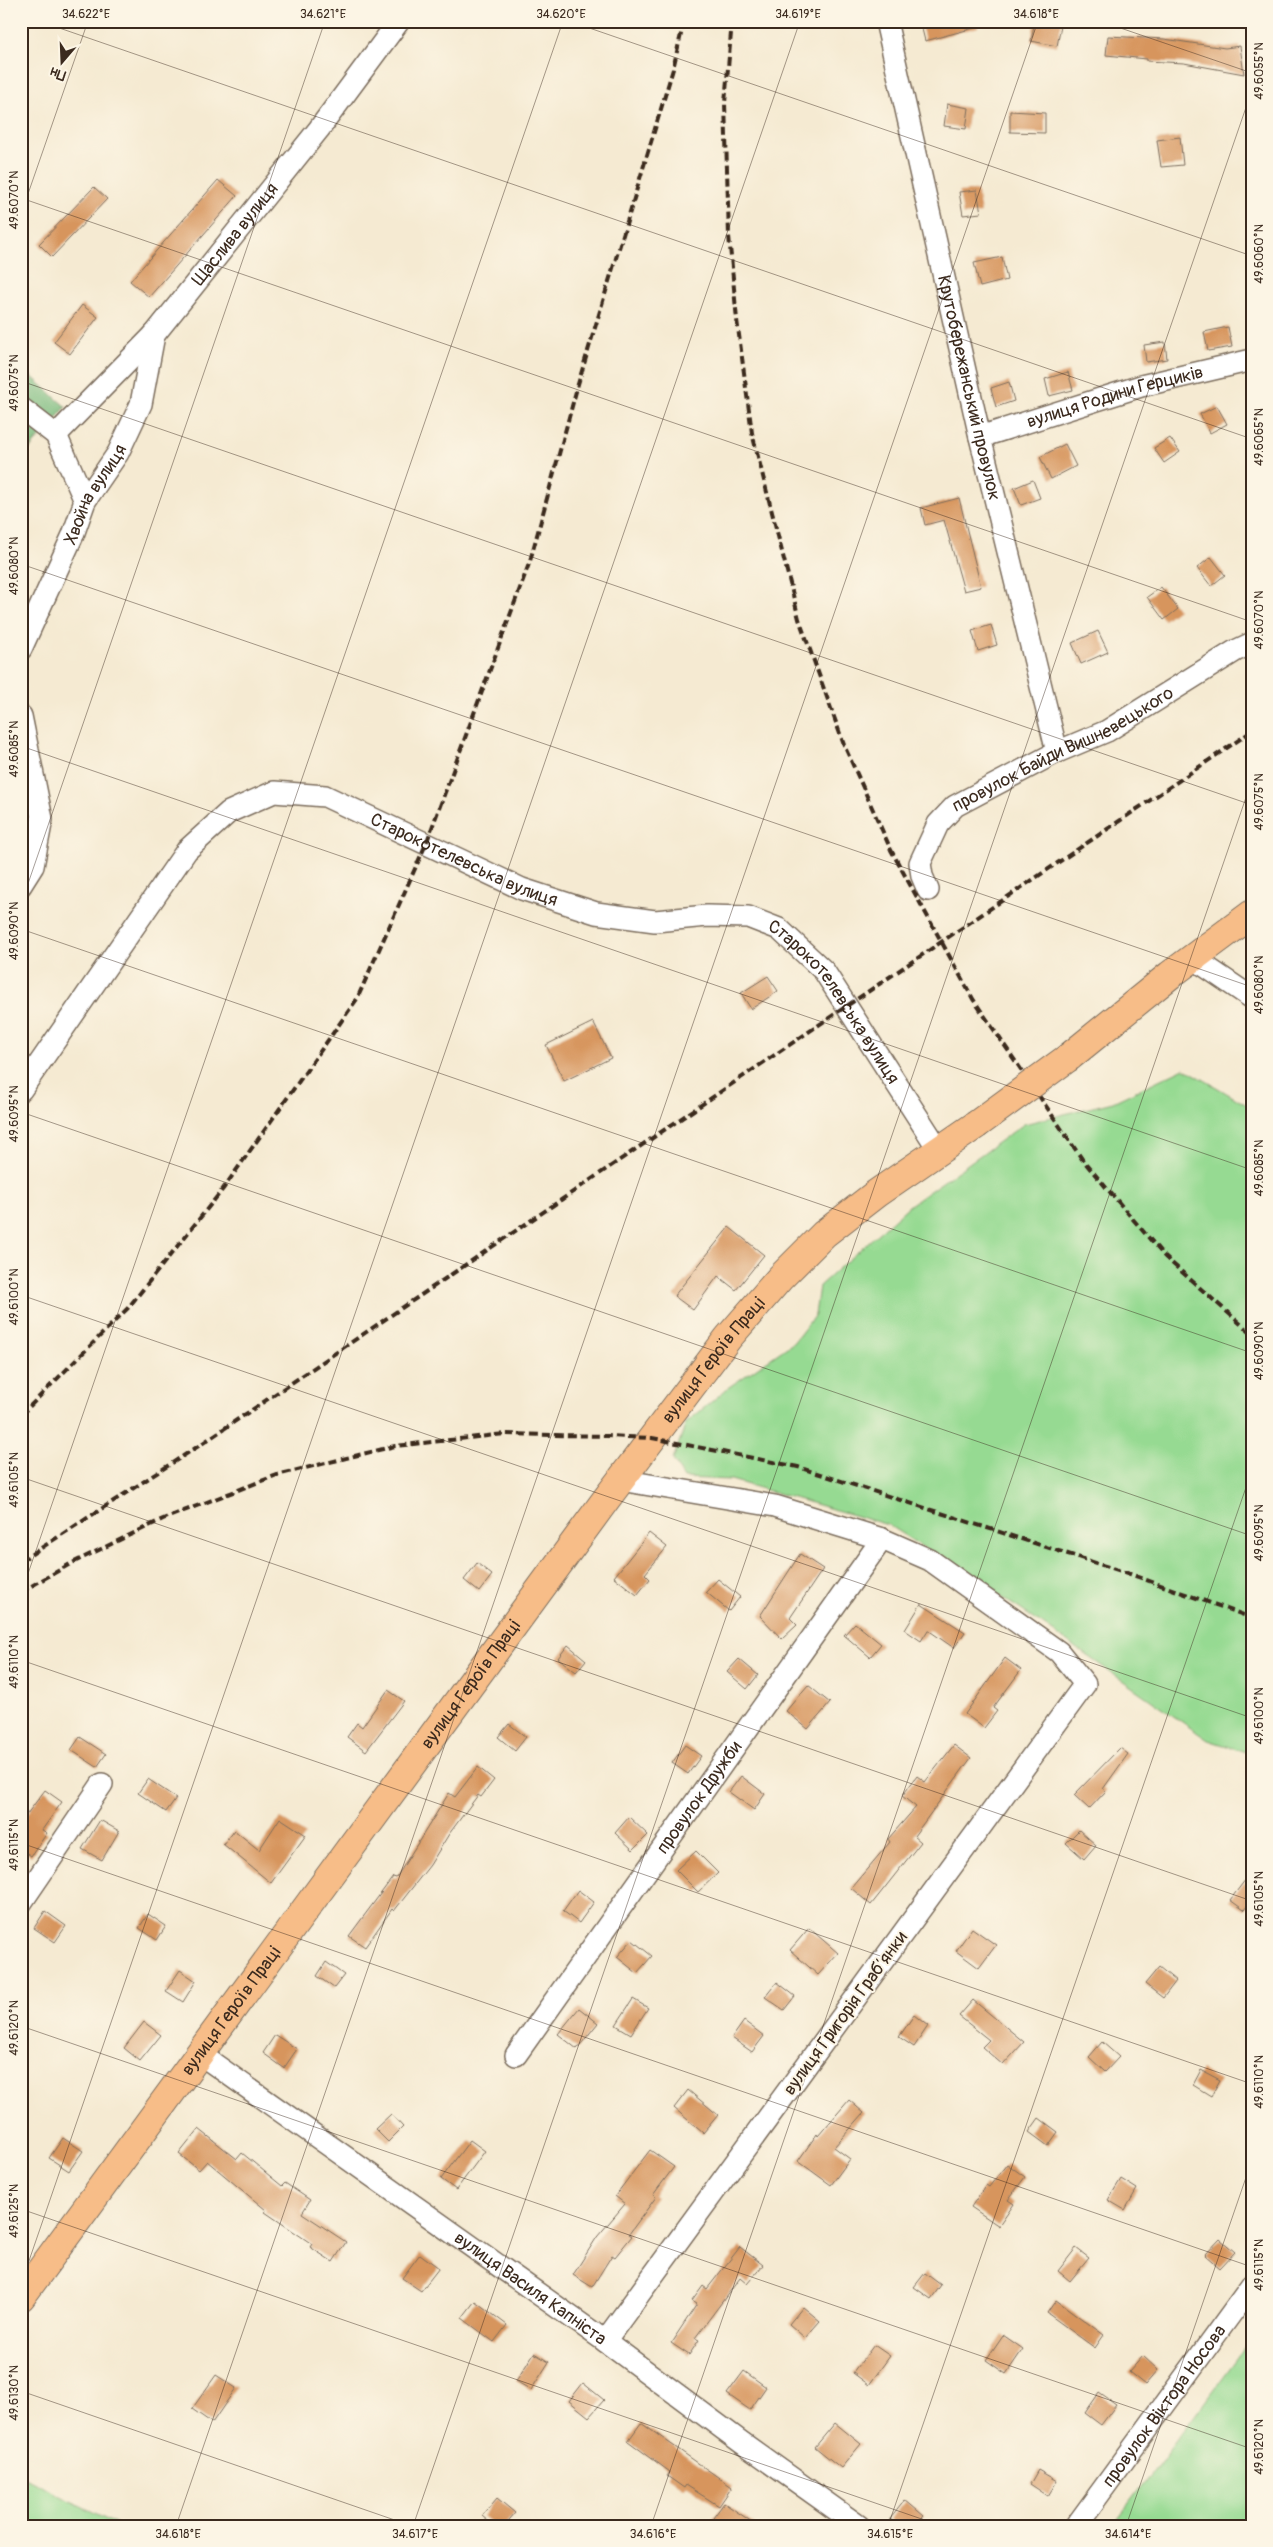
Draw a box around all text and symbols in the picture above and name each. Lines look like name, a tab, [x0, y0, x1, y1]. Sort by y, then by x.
text: 34.622°E	[62, 7, 110, 22]
text: 34.621°E	[300, 7, 346, 22]
text: 34.620°E	[536, 7, 586, 22]
text: 34.619°E	[775, 7, 821, 22]
text: 34.618°E	[1013, 7, 1059, 22]
north arrow	[38, 38, 88, 88]
text: 49.6055°N	[1252, 42, 1267, 100]
text: Пн	[48, 63, 68, 84]
text: 49.6070°N	[7, 171, 22, 229]
street label: Щаслива вулиця	[187, 178, 283, 291]
text: 49.6060°N	[1252, 224, 1267, 284]
street label: Крутобережанський провулок	[932, 273, 1006, 503]
text: 49.6075°N	[7, 354, 22, 412]
street label: вулиця Родини Герциків	[1024, 361, 1206, 433]
text: 49.6065°N	[1252, 408, 1267, 466]
street label: Хвойна вулиця	[59, 441, 132, 548]
text: 49.6080°N	[7, 537, 22, 595]
text: 49.6070°N	[1252, 591, 1267, 649]
street label: провулок Байди Вишневецького	[948, 681, 1178, 818]
text: 49.6085°N	[7, 721, 22, 777]
text: 49.6075°N	[1252, 773, 1267, 831]
street label: Старокотелевська вулиця	[366, 808, 561, 912]
text: 49.6090°N	[7, 902, 22, 960]
street label: Старокотелевська вулиця	[765, 915, 904, 1088]
text: 49.6080°N	[1252, 956, 1267, 1014]
text: 49.6095°N	[7, 1085, 22, 1143]
text: 49.6085°N	[1252, 1140, 1267, 1196]
text: 49.6100°N	[7, 1268, 22, 1326]
street label: вулиця Героїв Праці	[657, 1292, 770, 1428]
text: 49.6090°N	[1252, 1322, 1267, 1380]
text: 49.6105°N	[7, 1452, 22, 1508]
text: 49.6095°N	[1252, 1504, 1267, 1562]
street label: вулиця Героїв Праці	[416, 1615, 526, 1754]
text: 49.6110°N	[7, 1635, 22, 1689]
text: 49.6100°N	[1252, 1687, 1267, 1745]
street label: провулок Дружби	[651, 1737, 747, 1858]
text: 49.6115°N	[7, 1819, 22, 1871]
text: 49.6105°N	[1252, 1871, 1267, 1927]
street label: вулиця Григорія Грабʼянки	[778, 1927, 913, 2100]
street label: вулиця Героїв Праці	[176, 1942, 286, 2080]
text: 49.6120°N	[7, 2000, 22, 2056]
text: 49.6110°N	[1252, 2055, 1267, 2109]
text: 49.6125°N	[7, 2184, 22, 2238]
street label: вулиця Василя Капніста	[449, 2227, 611, 2350]
text: 49.6115°N	[1252, 2239, 1267, 2291]
street label: провулок Віктора Носова	[1097, 2320, 1231, 2492]
text: 49.6130°N	[7, 2365, 22, 2421]
text: 49.6120°N	[1252, 2419, 1267, 2475]
text: 34.618°E	[155, 2527, 201, 2542]
text: 34.617°E	[392, 2527, 438, 2542]
text: 34.616°E	[630, 2527, 676, 2542]
text: 34.615°E	[867, 2527, 913, 2542]
text: 34.614°E	[1105, 2527, 1151, 2542]

